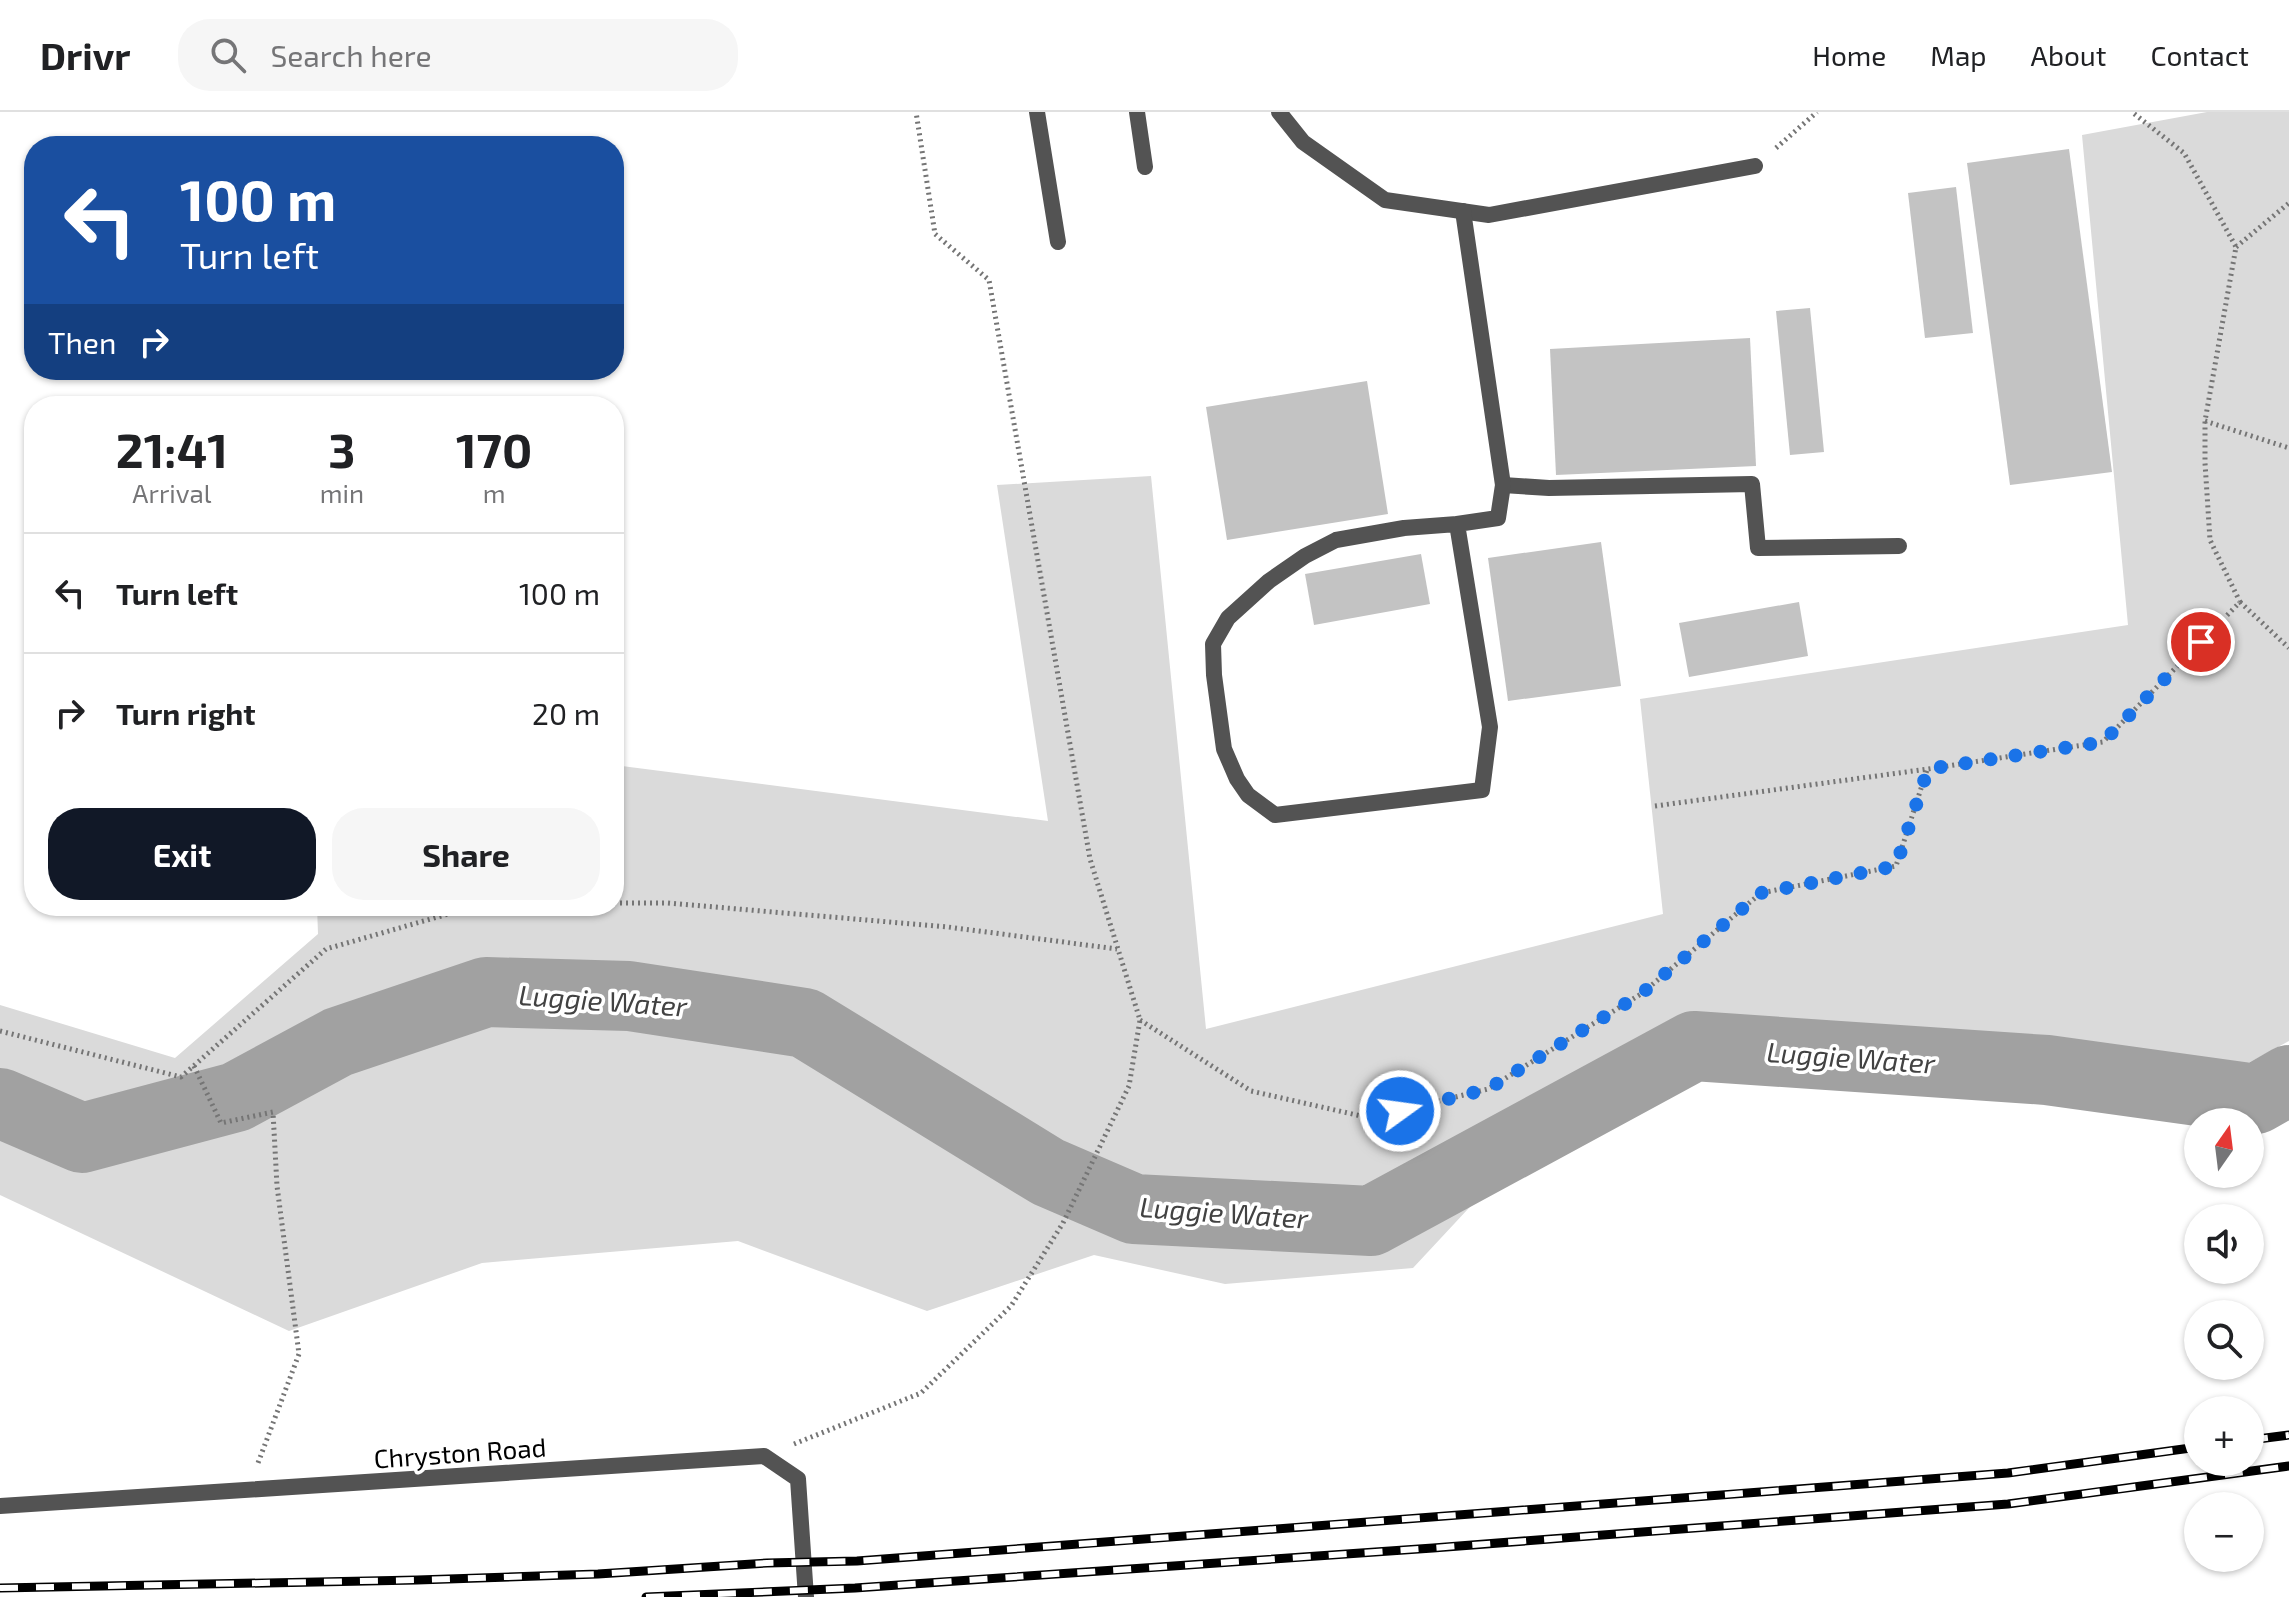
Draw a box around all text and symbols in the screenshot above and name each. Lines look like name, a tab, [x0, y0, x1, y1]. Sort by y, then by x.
search box	[178, 19, 738, 91]
text: Drivr	[40, 32, 130, 78]
icon: search	[206, 33, 250, 77]
text: Search here	[270, 37, 432, 73]
text: Home	[1812, 38, 1886, 72]
text: Map	[1930, 38, 1987, 72]
text: About	[2031, 38, 2106, 72]
text: Contact	[2150, 38, 2249, 72]
text: 100 m	[180, 165, 336, 232]
icon: left	[48, 168, 152, 272]
text: Turn left	[180, 233, 319, 276]
icon: right	[132, 320, 176, 364]
text: Then	[48, 324, 116, 360]
text: 21:41	[116, 420, 228, 478]
text: 3	[328, 420, 356, 478]
text: 170	[456, 420, 532, 478]
text: Arrival	[132, 477, 211, 508]
text: min	[320, 477, 364, 508]
text: m	[483, 477, 505, 508]
icon: left	[48, 571, 92, 615]
text: Turn left	[116, 575, 238, 611]
text: 100 m	[519, 575, 600, 611]
pin	[2167, 608, 2235, 676]
icon: arrive	[2179, 620, 2223, 664]
icon: right	[48, 691, 92, 735]
text: Turn right	[116, 695, 256, 731]
text: 20 m	[532, 695, 600, 731]
button: Exit	[48, 808, 316, 900]
button: Share	[332, 808, 600, 900]
water label: Luggie Water	[518, 977, 689, 1023]
water label: Luggie Water	[1766, 1034, 1937, 1080]
position arrow	[1358, 1069, 1442, 1153]
north arrow	[2184, 1108, 2264, 1188]
map controls	[2184, 1108, 2264, 1572]
water label: Luggie Water	[1139, 1189, 1310, 1235]
button: sound	[2184, 1204, 2264, 1284]
button: search	[2184, 1300, 2264, 1380]
button: +	[2184, 1396, 2264, 1476]
street label: Chryston Road	[373, 1431, 547, 1473]
button: −	[2184, 1492, 2264, 1572]

